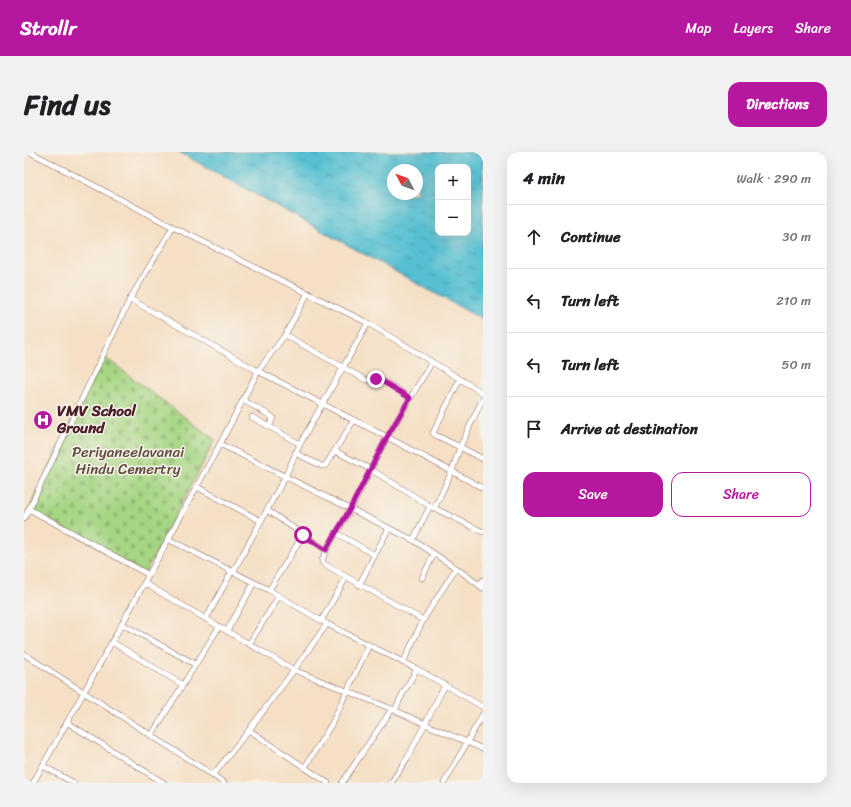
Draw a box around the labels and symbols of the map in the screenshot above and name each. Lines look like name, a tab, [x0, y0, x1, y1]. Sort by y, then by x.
north arrow	[387, 164, 423, 200]
route end	[367, 370, 385, 388]
place label: VMV School Ground	[56, 398, 137, 441]
hospital icon: VMV School Ground	[32, 409, 54, 431]
park label: Periyaneelavanai Hindu Cemertry	[72, 439, 185, 482]
route start	[294, 526, 312, 544]

